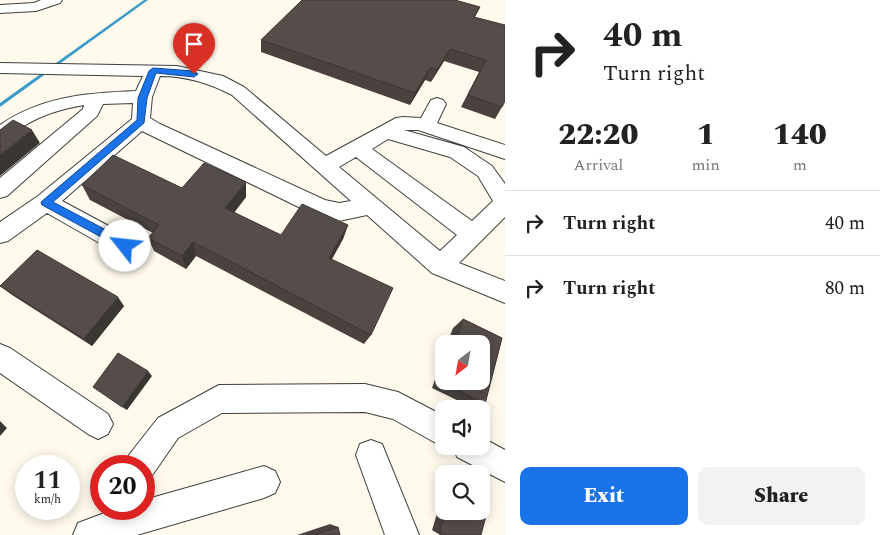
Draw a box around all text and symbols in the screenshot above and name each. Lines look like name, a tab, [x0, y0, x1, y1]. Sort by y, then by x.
text: 40 m	[603, 9, 683, 62]
icon: right	[520, 20, 585, 85]
pin	[173, 23, 215, 74]
icon: arrive	[180, 30, 208, 58]
text: Turn right	[603, 57, 705, 90]
text: 22:20	[558, 112, 639, 158]
text: 1	[697, 112, 715, 158]
text: 140	[773, 112, 827, 158]
text: Arrival	[573, 153, 623, 177]
text: min	[692, 153, 720, 177]
text: m	[793, 153, 807, 177]
icon: right	[520, 209, 548, 237]
text: Turn right	[563, 209, 656, 238]
text: 40 m	[825, 209, 865, 238]
position arrow	[98, 219, 150, 271]
icon: right	[520, 274, 548, 302]
text: Turn right	[563, 274, 656, 303]
text: 80 m	[825, 274, 865, 303]
north arrow	[435, 335, 490, 390]
map controls	[435, 335, 490, 520]
button: sound	[435, 400, 490, 455]
speed limit sign: 20	[90, 455, 155, 520]
text: 11	[33, 462, 62, 500]
button: search	[435, 465, 490, 520]
button: Exit	[520, 467, 688, 525]
button: Share	[698, 467, 865, 525]
text: km/h	[34, 490, 61, 509]

